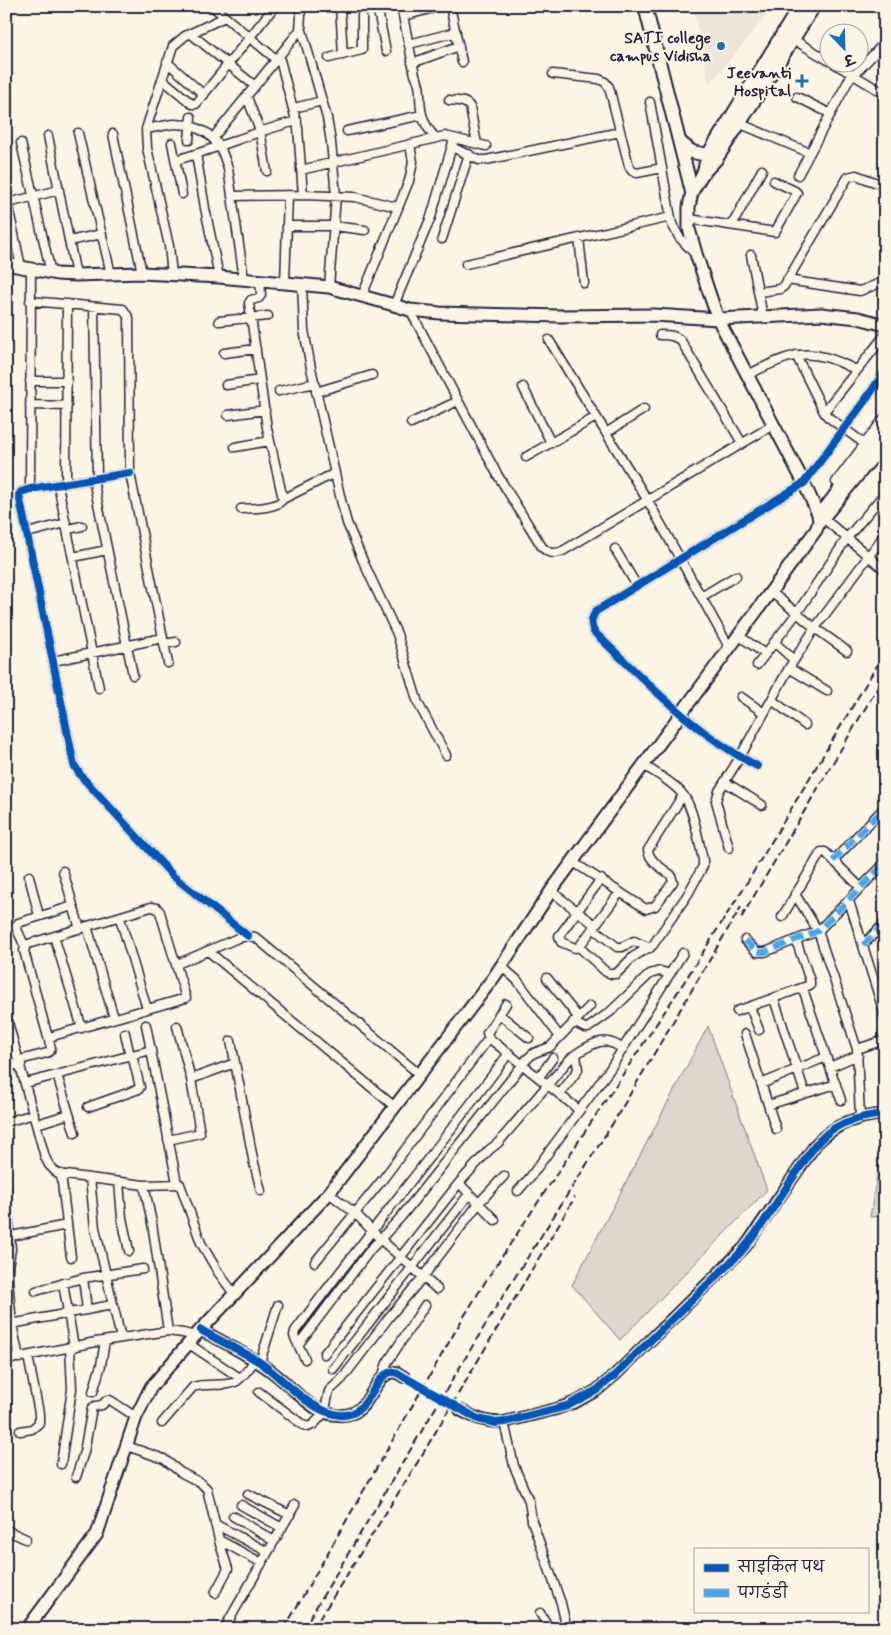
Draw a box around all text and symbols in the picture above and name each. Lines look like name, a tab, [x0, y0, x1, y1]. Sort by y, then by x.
north arrow	[818, 22, 868, 72]
place label: SATI college campus Vidisha	[610, 28, 711, 67]
marker: SATI college campus Vidisha	[715, 40, 727, 52]
text: उ	[839, 48, 858, 70]
place label: Jeevanti Hospital	[727, 63, 792, 102]
marker: Jeevanti Hospital	[795, 74, 809, 88]
legend	[694, 1548, 868, 1612]
text: साइकिल पथ	[737, 1555, 825, 1578]
text: पगडंडी	[737, 1581, 788, 1604]

